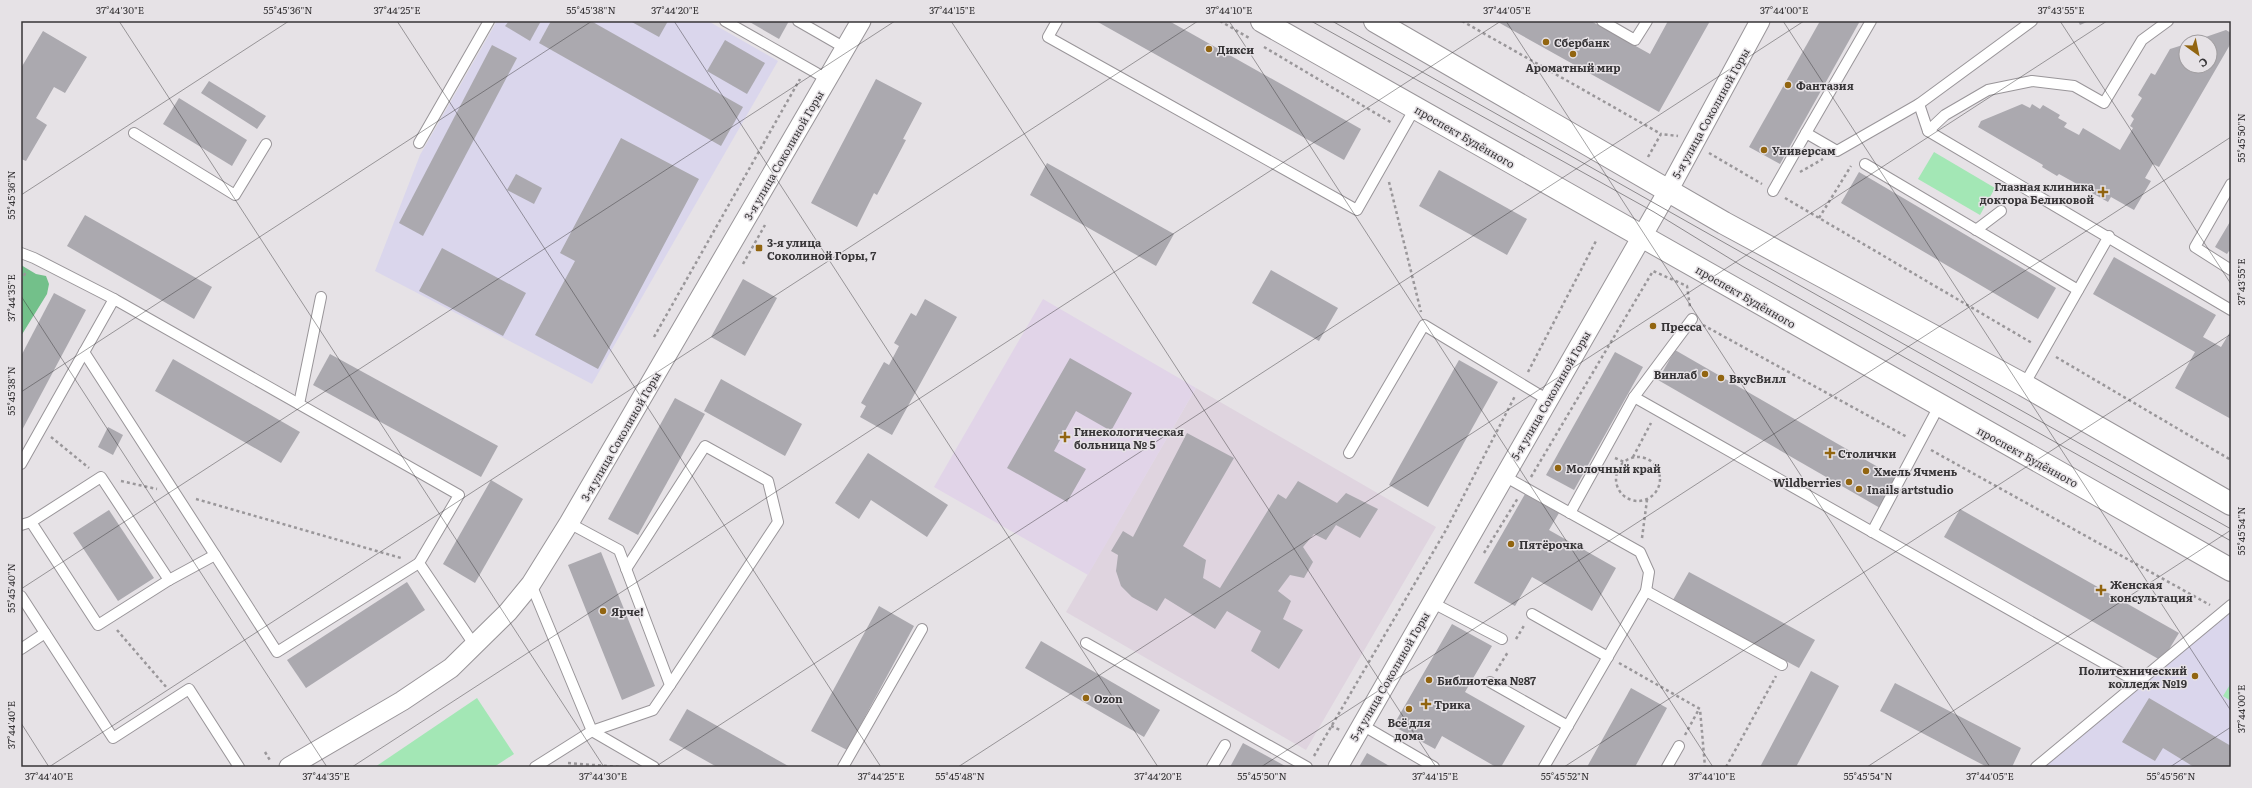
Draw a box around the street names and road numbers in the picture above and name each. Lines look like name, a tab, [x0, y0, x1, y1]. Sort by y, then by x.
street label: 5-я улица Соколиной Горы	[1667, 45, 1753, 181]
street label: 3-я улица Соколиной Горы	[739, 87, 827, 223]
street label: проспект Будённого	[1412, 101, 1518, 171]
street label: проспект Будённого	[1693, 261, 1799, 331]
street label: 5-я улица Соколиной Горы	[1506, 327, 1594, 463]
street label: 3-я улица Соколиной Горы	[576, 368, 664, 504]
street label: проспект Будённого	[1975, 422, 2081, 490]
street label: 5-я улица Соколиной Горы	[1345, 608, 1433, 744]

